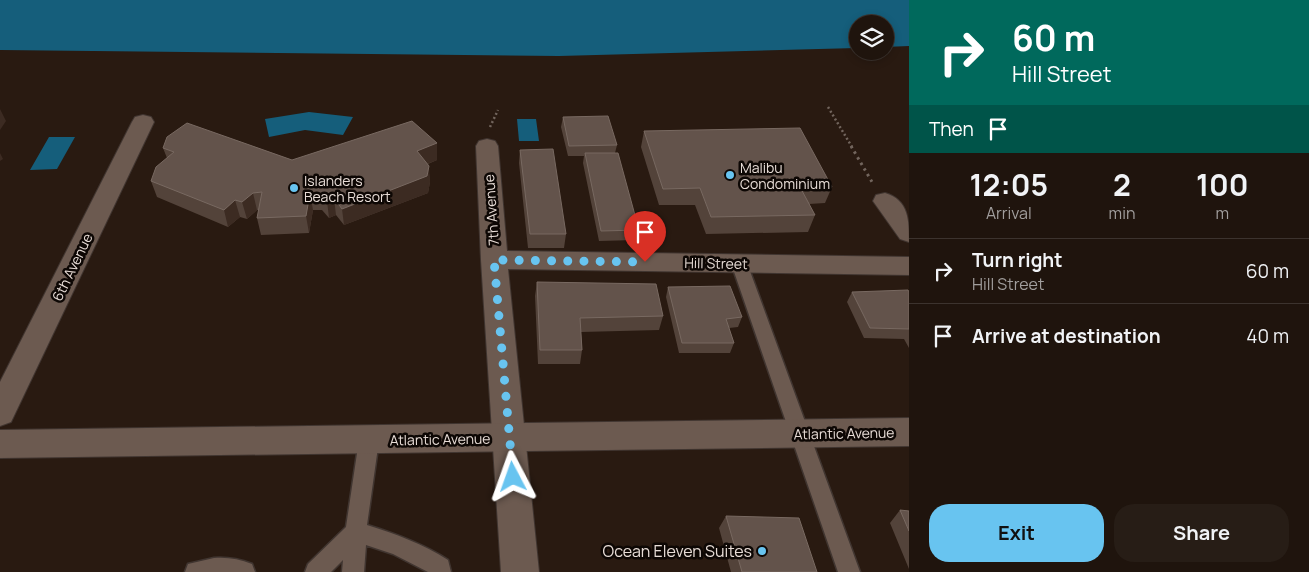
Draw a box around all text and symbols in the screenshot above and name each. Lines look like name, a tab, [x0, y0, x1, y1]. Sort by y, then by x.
text: 60 m	[1012, 14, 1095, 62]
map controls	[849, 15, 894, 60]
button: layers	[849, 15, 894, 60]
icon: right	[929, 20, 994, 85]
text: Hill Street	[1012, 59, 1111, 89]
icon: arrive	[984, 115, 1012, 143]
text: Then	[929, 116, 974, 142]
place label: Malibu Condominium	[740, 158, 830, 193]
text: 12:05	[969, 164, 1048, 205]
text: 2	[1113, 164, 1131, 205]
text: 100	[1196, 164, 1249, 205]
marker: Malibu Condominium	[724, 169, 736, 181]
place label: Islanders Beach Resort	[304, 171, 391, 206]
street label: 7th Avenue	[479, 174, 503, 246]
marker: Islanders Beach Resort	[288, 182, 300, 194]
text: Arrival	[986, 202, 1032, 224]
text: min	[1109, 202, 1135, 224]
text: m	[1215, 202, 1229, 224]
pin	[624, 211, 666, 262]
icon: arrive	[631, 218, 659, 246]
street label: 6th Avenue	[47, 230, 97, 304]
text: Turn right	[972, 247, 1062, 273]
street label: Hill Street	[684, 253, 748, 273]
icon: right	[929, 257, 957, 285]
text: 60 m	[1246, 258, 1289, 284]
text: Hill Street	[972, 273, 1044, 295]
icon: arrive	[929, 322, 957, 350]
text: Arrive at destination	[972, 323, 1161, 349]
text: 40 m	[1246, 323, 1289, 349]
street label: Atlantic Avenue	[793, 423, 895, 443]
street label: Atlantic Avenue	[389, 429, 491, 449]
position arrow	[486, 450, 538, 502]
button: Exit	[929, 504, 1104, 562]
button: Share	[1114, 504, 1289, 562]
place label: Ocean Eleven Suites	[603, 540, 752, 562]
marker: Ocean Eleven Suites	[756, 545, 768, 557]

